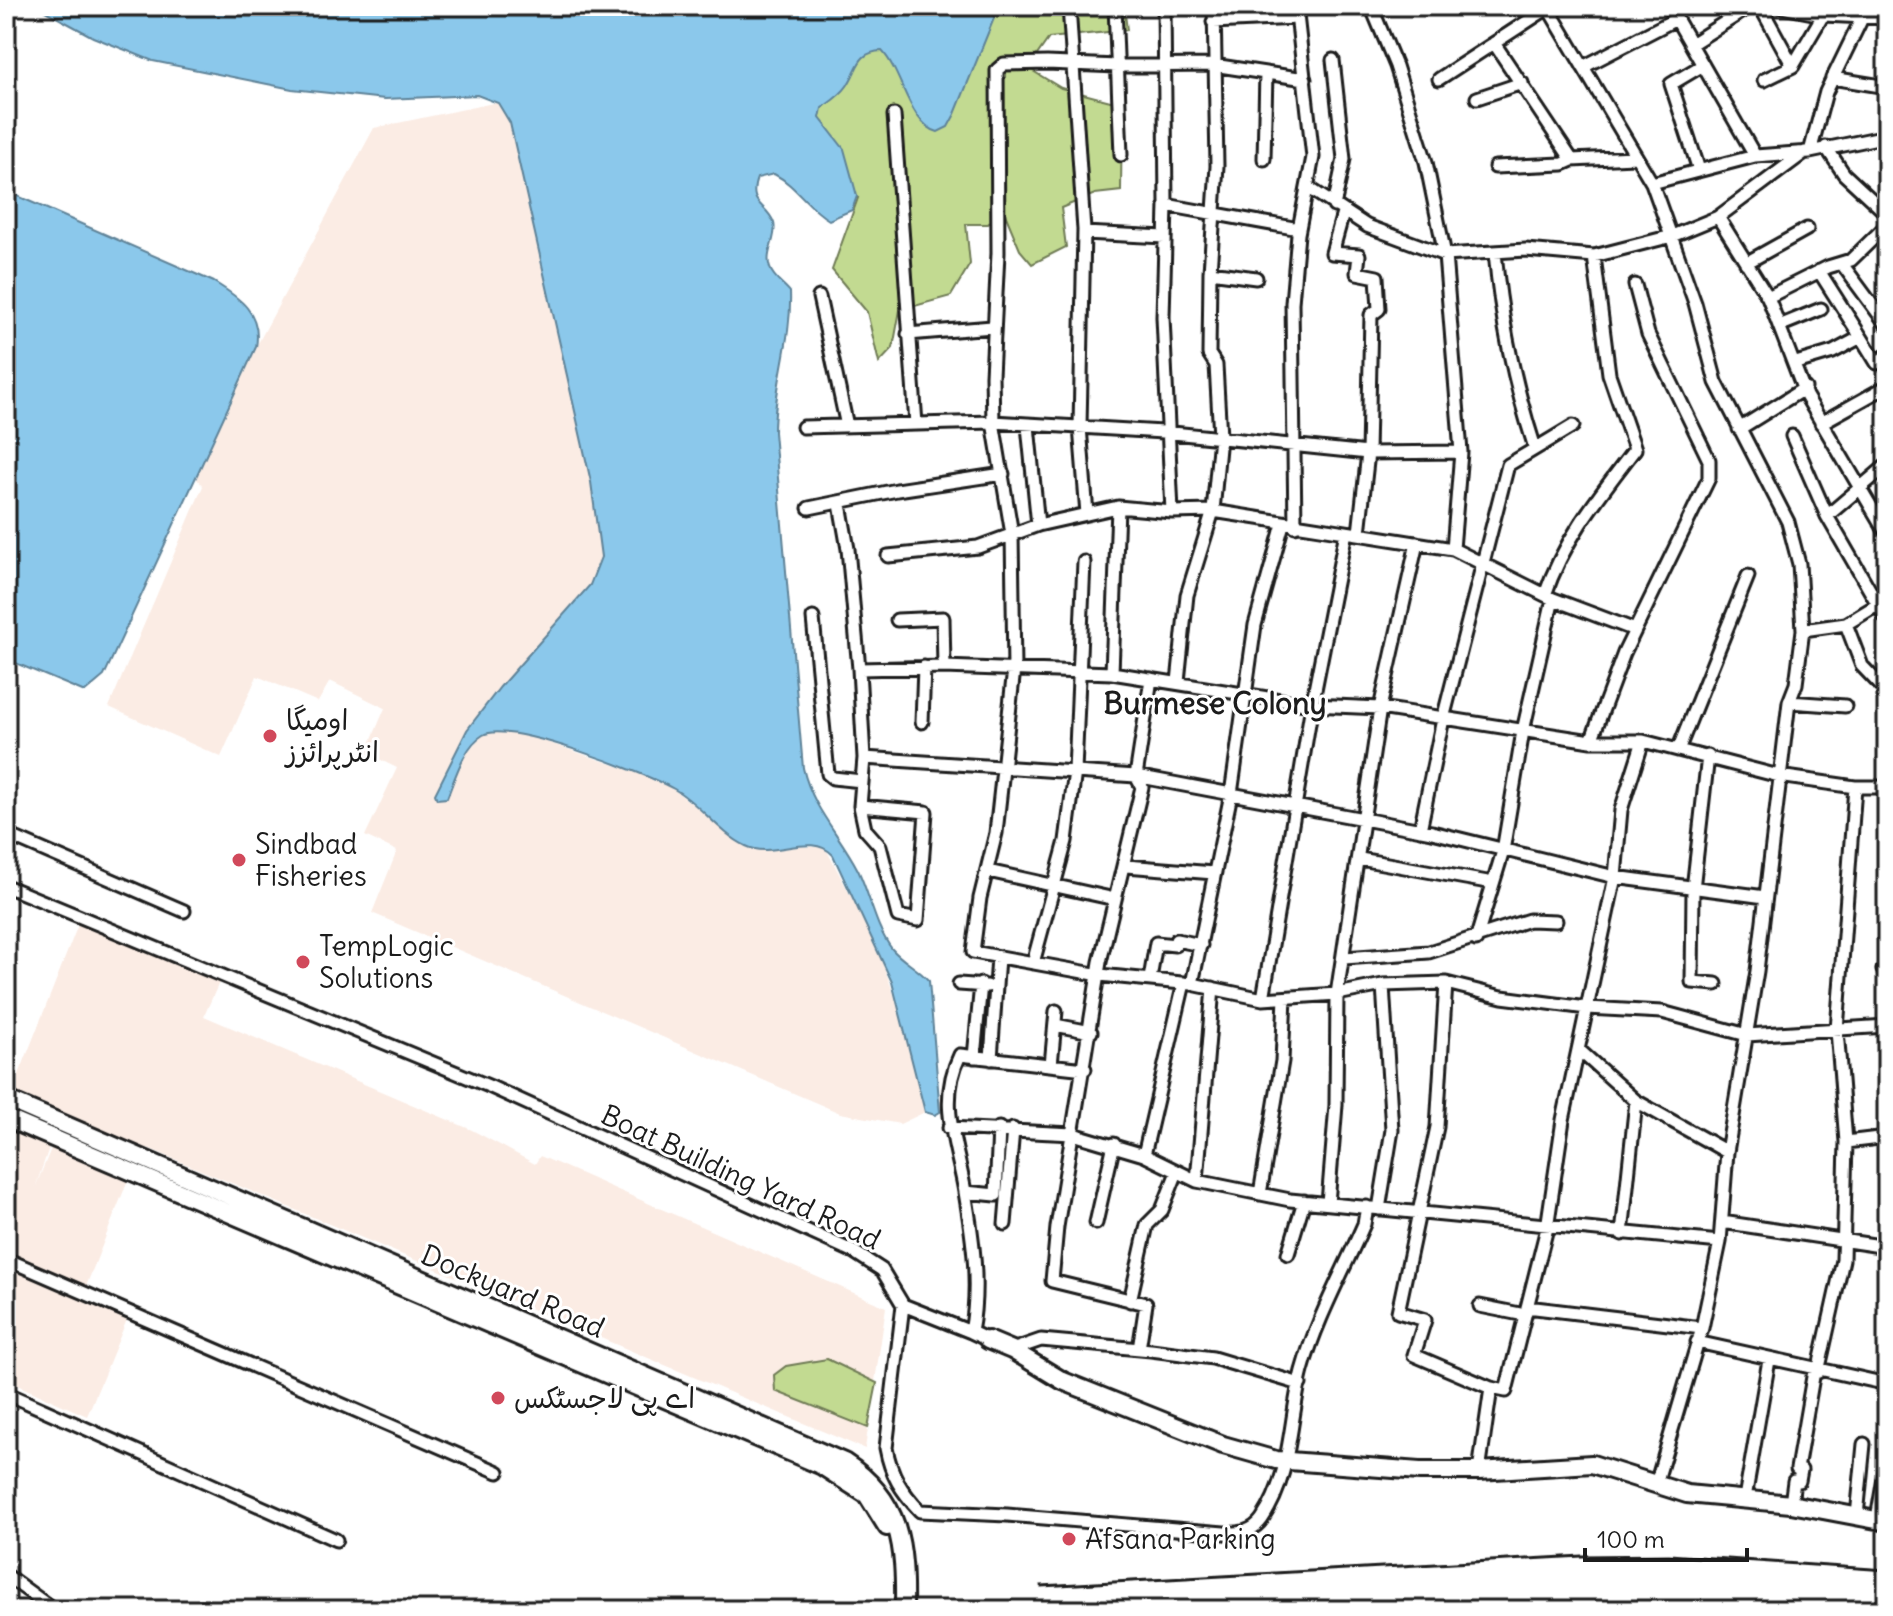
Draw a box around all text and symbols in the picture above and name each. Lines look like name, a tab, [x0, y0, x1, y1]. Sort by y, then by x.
district label: Burmese Colony	[1104, 684, 1327, 722]
place label: اومیگا انٹرپرائزز	[284, 702, 379, 771]
marker: اومیگا انٹرپرائزز	[261, 727, 279, 745]
place label: Sindbad Fisheries	[255, 826, 367, 894]
marker: Sindbad Fisheries	[230, 851, 248, 869]
place label: TempLogic Solutions	[319, 928, 454, 996]
marker: TempLogic Solutions	[294, 953, 312, 971]
street label: Boat Building Yard Road	[596, 1096, 886, 1258]
street label: Dockyard Road	[416, 1236, 610, 1346]
place label: اے پی لاجسٹکس	[514, 1380, 695, 1417]
marker: اے پی لاجسٹکس	[489, 1389, 507, 1407]
scale bar	[1585, 1512, 1747, 1562]
place label: Afsana Parking	[1085, 1521, 1276, 1557]
text: 100 m	[1597, 1524, 1665, 1554]
marker: Afsana Parking	[1060, 1530, 1078, 1548]

